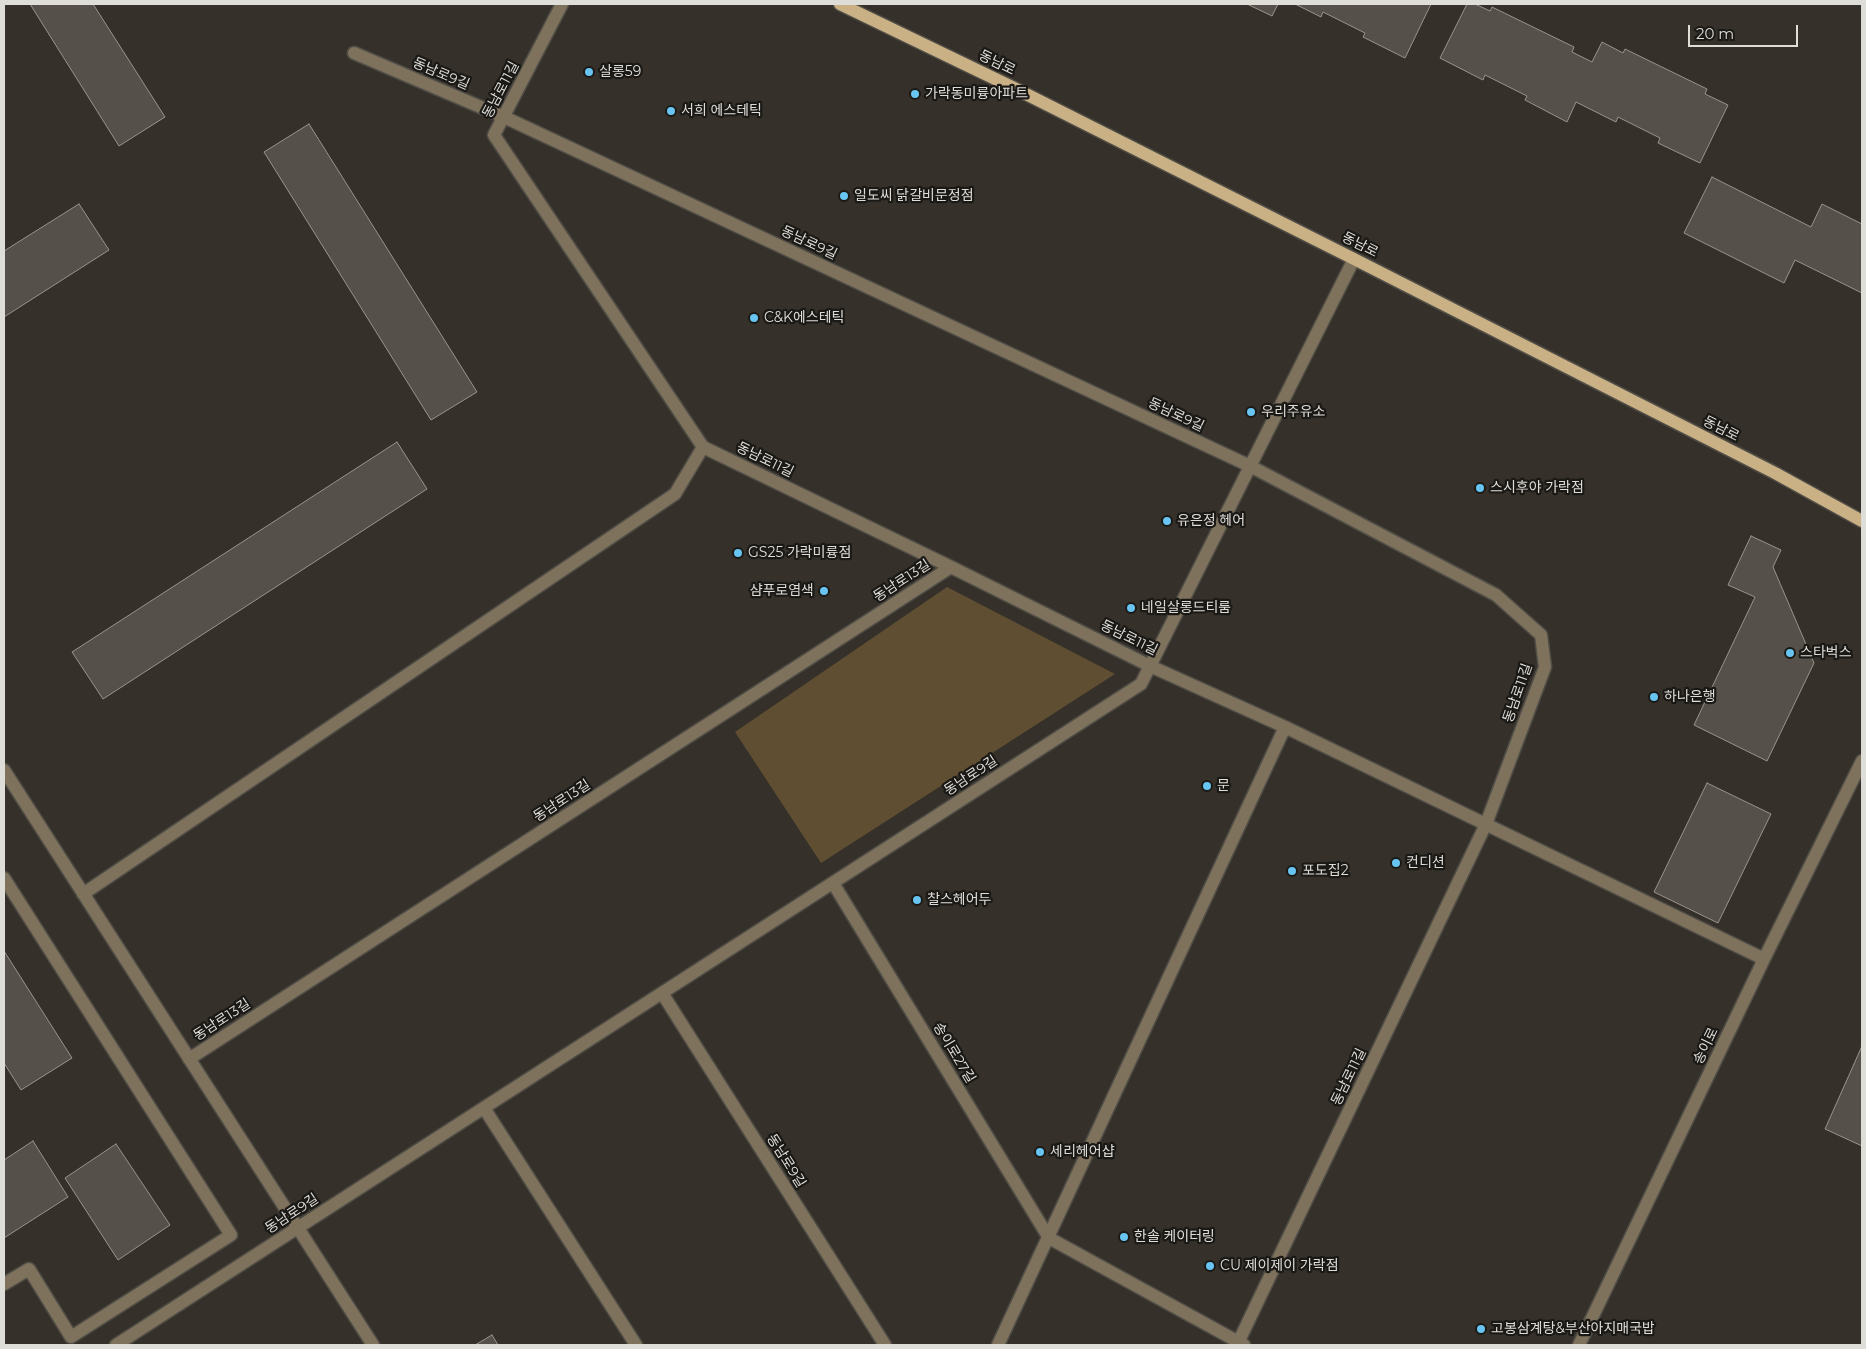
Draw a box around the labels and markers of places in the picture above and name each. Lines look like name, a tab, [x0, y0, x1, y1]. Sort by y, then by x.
place label: 살롱59	[599, 64, 641, 80]
marker: 살롱59	[583, 66, 595, 78]
place label: 가락동미륭아파트	[925, 86, 1028, 102]
marker: 가락동미륭아파트	[909, 88, 921, 100]
place label: 서희 에스테틱	[681, 103, 762, 119]
marker: 서희 에스테틱	[665, 105, 677, 117]
place label: 일도씨 닭갈비문정점	[854, 188, 974, 204]
marker: 일도씨 닭갈비문정점	[838, 190, 850, 202]
place label: C&K에스테틱	[764, 310, 844, 326]
marker: C&K에스테틱	[748, 312, 760, 324]
place label: 우리주유소	[1261, 404, 1325, 420]
marker: 우리주유소	[1245, 406, 1257, 418]
place label: 스시후야 가락점	[1490, 480, 1584, 496]
marker: 스시후야 가락점	[1474, 482, 1486, 494]
place label: 유은정 헤어	[1177, 513, 1245, 529]
marker: 유은정 헤어	[1161, 515, 1173, 527]
place label: GS25 가락미륭점	[748, 545, 851, 561]
marker: GS25 가락미륭점	[732, 547, 744, 559]
place label: 샴푸로염색	[750, 583, 814, 599]
marker: 샴푸로염색	[818, 585, 830, 597]
place label: 네일살롱드티룸	[1141, 600, 1231, 616]
marker: 네일살롱드티룸	[1125, 602, 1137, 614]
place label: 스타벅스	[1800, 645, 1852, 661]
marker: 스타벅스	[1784, 647, 1796, 659]
place label: 하나은행	[1664, 689, 1716, 705]
marker: 하나은행	[1648, 691, 1660, 703]
place label: 문	[1217, 778, 1230, 794]
marker: 문	[1201, 780, 1213, 792]
place label: 컨디션	[1406, 855, 1445, 871]
marker: 컨디션	[1390, 857, 1402, 869]
place label: 포도집2	[1302, 863, 1349, 879]
marker: 포도집2	[1286, 865, 1298, 877]
place label: 찰스헤어두	[927, 892, 991, 908]
marker: 찰스헤어두	[911, 894, 923, 906]
place label: 세리헤어샵	[1050, 1144, 1114, 1160]
marker: 세리헤어샵	[1034, 1146, 1046, 1158]
place label: 한솔 케이터링	[1134, 1229, 1215, 1245]
marker: 한솔 케이터링	[1118, 1231, 1130, 1243]
place label: CU 제이제이 가락점	[1220, 1258, 1339, 1274]
marker: CU 제이제이 가락점	[1204, 1260, 1216, 1272]
place label: 고봉삼계탕&부산아지매국밥	[1491, 1321, 1655, 1337]
marker: 고봉삼계탕&부산아지매국밥	[1475, 1323, 1487, 1335]

